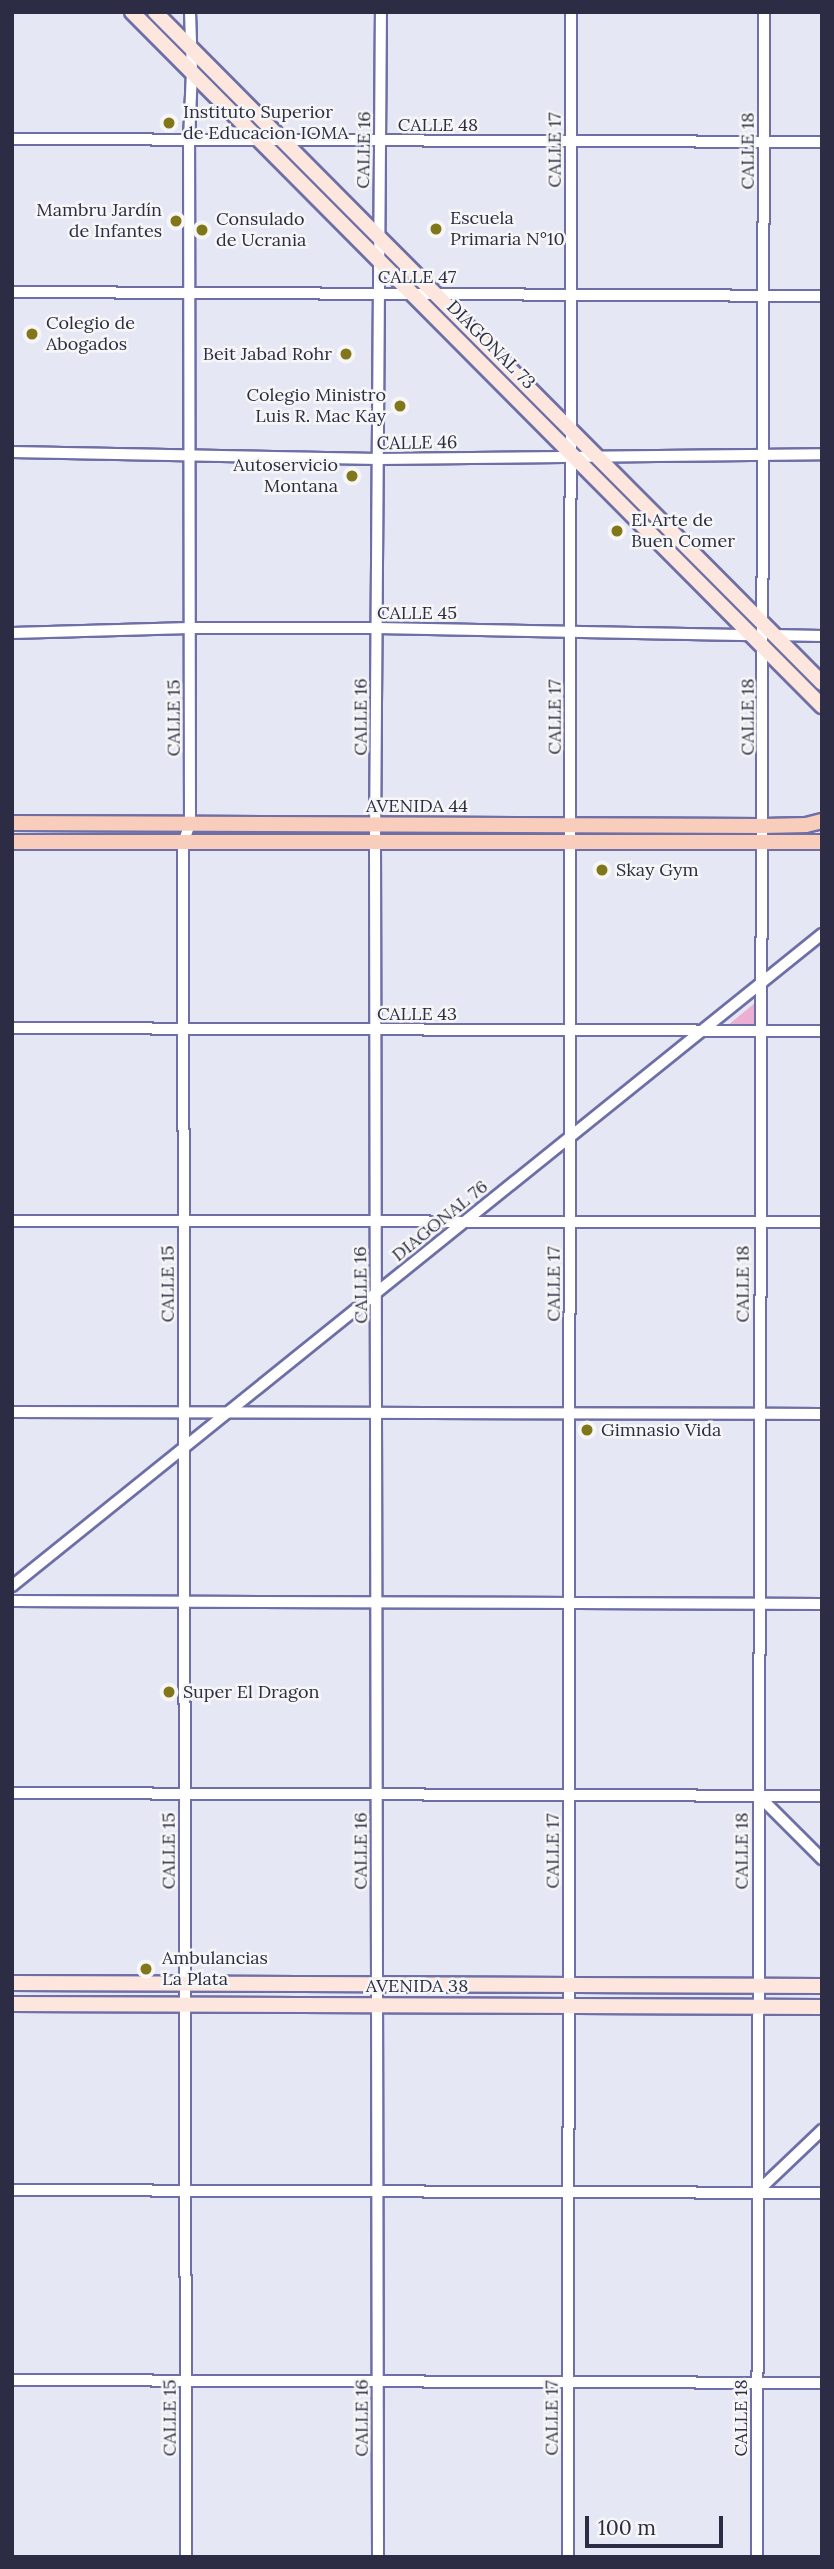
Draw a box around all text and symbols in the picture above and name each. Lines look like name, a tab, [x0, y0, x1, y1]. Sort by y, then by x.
place label: Instituto Superior de Educacion IOMA	[183, 102, 348, 144]
street label: CALLE 16	[353, 111, 375, 189]
street label: CALLE 17	[544, 112, 566, 188]
street label: CALLE 18	[737, 112, 759, 190]
street label: CALLE 48	[398, 114, 478, 136]
marker: Instituto Superior de Educacion IOMA	[161, 115, 177, 131]
place label: Mambru Jardín de Infantes	[36, 200, 162, 242]
place label: Escuela Primaria N°10	[450, 208, 565, 250]
place label: Consulado de Ucrania	[216, 209, 306, 252]
marker: Mambru Jardín de Infantes	[168, 213, 184, 229]
marker: Escuela Primaria N°10	[428, 221, 444, 237]
marker: Consulado de Ucrania	[194, 222, 210, 238]
street label: CALLE 47	[378, 266, 456, 288]
street label: DIAGONAL 73	[442, 296, 540, 394]
place label: Colegio de Abogados	[46, 313, 135, 356]
marker: Colegio de Abogados	[24, 326, 40, 342]
place label: Beit Jabad Rohr	[203, 343, 332, 365]
marker: Beit Jabad Rohr	[338, 346, 354, 362]
place label: Colegio Ministro Luis R. Mac Kay	[246, 385, 386, 428]
marker: Colegio Ministro Luis R. Mac Kay	[392, 398, 408, 414]
street label: CALLE 46	[377, 431, 457, 455]
place label: Autoservicio Montana	[233, 455, 338, 498]
marker: Autoservicio Montana	[344, 468, 360, 484]
place label: El Arte de Buen Comer	[631, 510, 735, 552]
marker: El Arte de Buen Comer	[609, 523, 625, 539]
street label: CALLE 45	[377, 602, 457, 624]
street label: CALLE 16	[350, 678, 372, 756]
street label: CALLE 18	[737, 678, 759, 756]
street label: CALLE 17	[544, 679, 566, 755]
street label: CALLE 15	[163, 680, 185, 756]
street label: AVENIDA 44	[366, 795, 468, 817]
place label: Skay Gym	[616, 859, 699, 881]
marker: Skay Gym	[594, 862, 610, 878]
street label: CALLE 43	[377, 1003, 457, 1025]
street label: DIAGONAL 76	[388, 1176, 492, 1266]
street label: CALLE 18	[732, 1245, 754, 1323]
street label: CALLE 15	[157, 1246, 179, 1322]
street label: CALLE 16	[350, 1246, 372, 1324]
street label: CALLE 17	[543, 1246, 565, 1322]
place label: Gimnasio Vida	[601, 1419, 721, 1441]
marker: Gimnasio Vida	[579, 1422, 595, 1438]
place label: Super El Dragon	[183, 1681, 319, 1703]
marker: Super El Dragon	[161, 1684, 177, 1700]
street label: CALLE 16	[350, 1812, 372, 1890]
street label: CALLE 18	[731, 1812, 753, 1890]
street label: CALLE 15	[158, 1813, 180, 1889]
street label: CALLE 17	[542, 1813, 564, 1889]
place label: Ambulancias La Plata	[162, 1948, 268, 1990]
marker: Ambulancias La Plata	[136, 1959, 156, 1979]
street label: AVENIDA 38	[366, 1975, 468, 1997]
street label: CALLE 16	[351, 2379, 373, 2457]
street label: CALLE 18	[730, 2379, 752, 2457]
street label: CALLE 15	[159, 2380, 181, 2456]
street label: CALLE 17	[541, 2380, 563, 2456]
scale bar	[589, 2502, 727, 2546]
text: 100 m	[598, 2514, 656, 2541]

